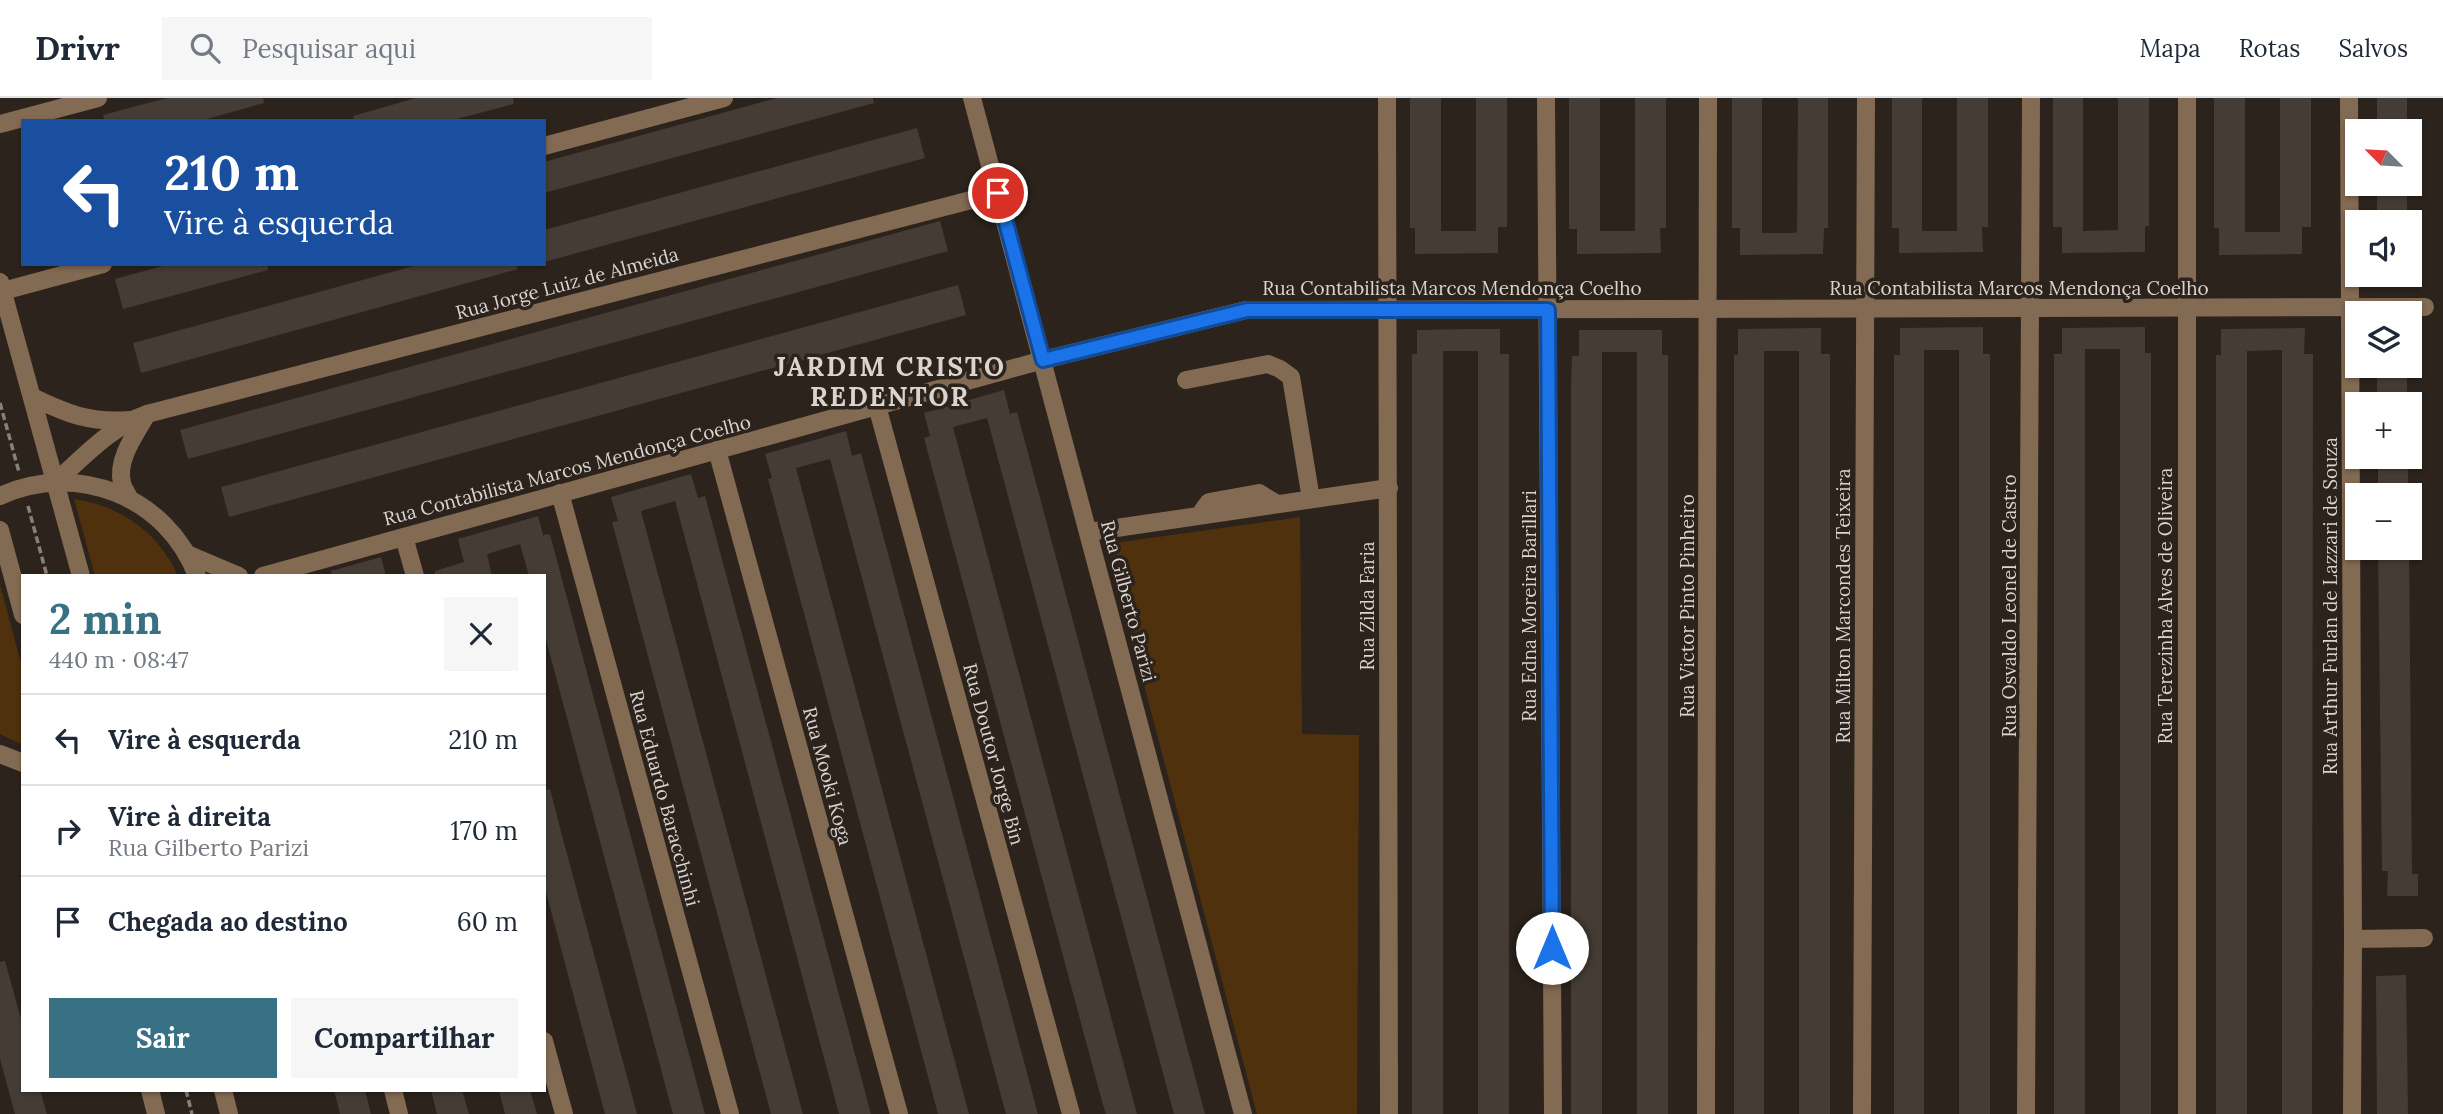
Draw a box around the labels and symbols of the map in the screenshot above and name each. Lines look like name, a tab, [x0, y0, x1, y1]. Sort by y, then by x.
north arrow	[2345, 119, 2422, 196]
pin	[968, 163, 1028, 223]
street label: Rua Jorge Luiz de Almeida	[453, 242, 681, 324]
street label: Rua Contabilista Marcos Mendonça Coelho	[1262, 276, 1642, 300]
street label: Rua Contabilista Marcos Mendonça Coelho	[1829, 276, 2209, 300]
district label: JARDIM CRISTO REDENTOR	[774, 350, 1006, 413]
street label: Rua Contabilista Marcos Mendonça Coelho	[381, 409, 753, 531]
street label: Rua Arthur Furlan de Lazzari de Souza	[2318, 437, 2342, 775]
street label: Rua Terezinha Alves de Oliveira	[2153, 467, 2177, 744]
street label: Rua Milton Marcondes Teixeira	[1831, 468, 1855, 743]
street label: Rua Osvaldo Leonel de Castro	[1997, 474, 2021, 738]
street label: Rua Edna Moreira Barillari	[1517, 490, 1541, 722]
street label: Rua Victor Pinto Pinheiro	[1675, 494, 1699, 718]
street label: Rua Gilberto Parizi	[1096, 518, 1162, 684]
street label: Rua Zilda Faria	[1355, 541, 1379, 671]
street label: Rua Doutor Jorge Bin	[958, 661, 1030, 847]
street label: Rua Eduardo Baracchinhi	[625, 687, 705, 909]
street label: Rua Mooki Koga	[798, 704, 858, 848]
position arrow	[1515, 911, 1589, 985]

